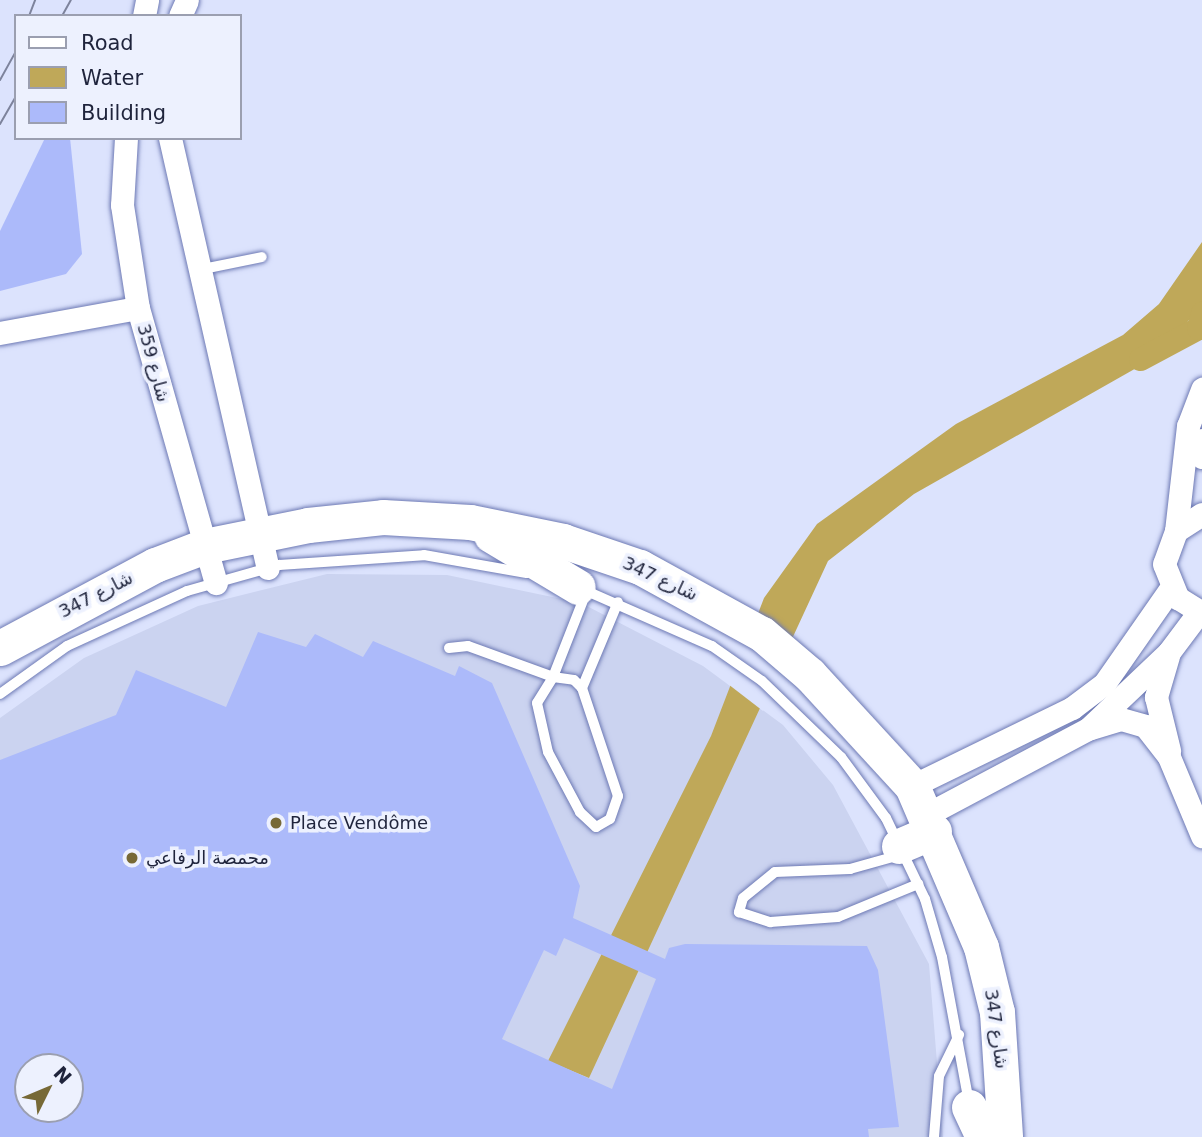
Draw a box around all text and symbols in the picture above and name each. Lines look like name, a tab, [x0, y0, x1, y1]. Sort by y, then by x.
legend	[14, 14, 242, 140]
text: Road	[81, 31, 134, 55]
text: Water	[81, 66, 143, 90]
text: Building	[81, 101, 166, 125]
street label: شارع 359	[132, 322, 174, 404]
street label: شارع 347	[619, 552, 701, 606]
street label: شارع 347	[55, 567, 137, 623]
place label: Place Vendôme	[290, 812, 428, 834]
marker: Place Vendôme	[268, 815, 284, 831]
place label: محمصة الرفاعي	[146, 847, 269, 869]
marker: محمصة الرفاعي	[124, 850, 140, 866]
street label: شارع 347	[980, 988, 1012, 1070]
north arrow	[14, 1053, 84, 1123]
text: N	[49, 1062, 76, 1088]

